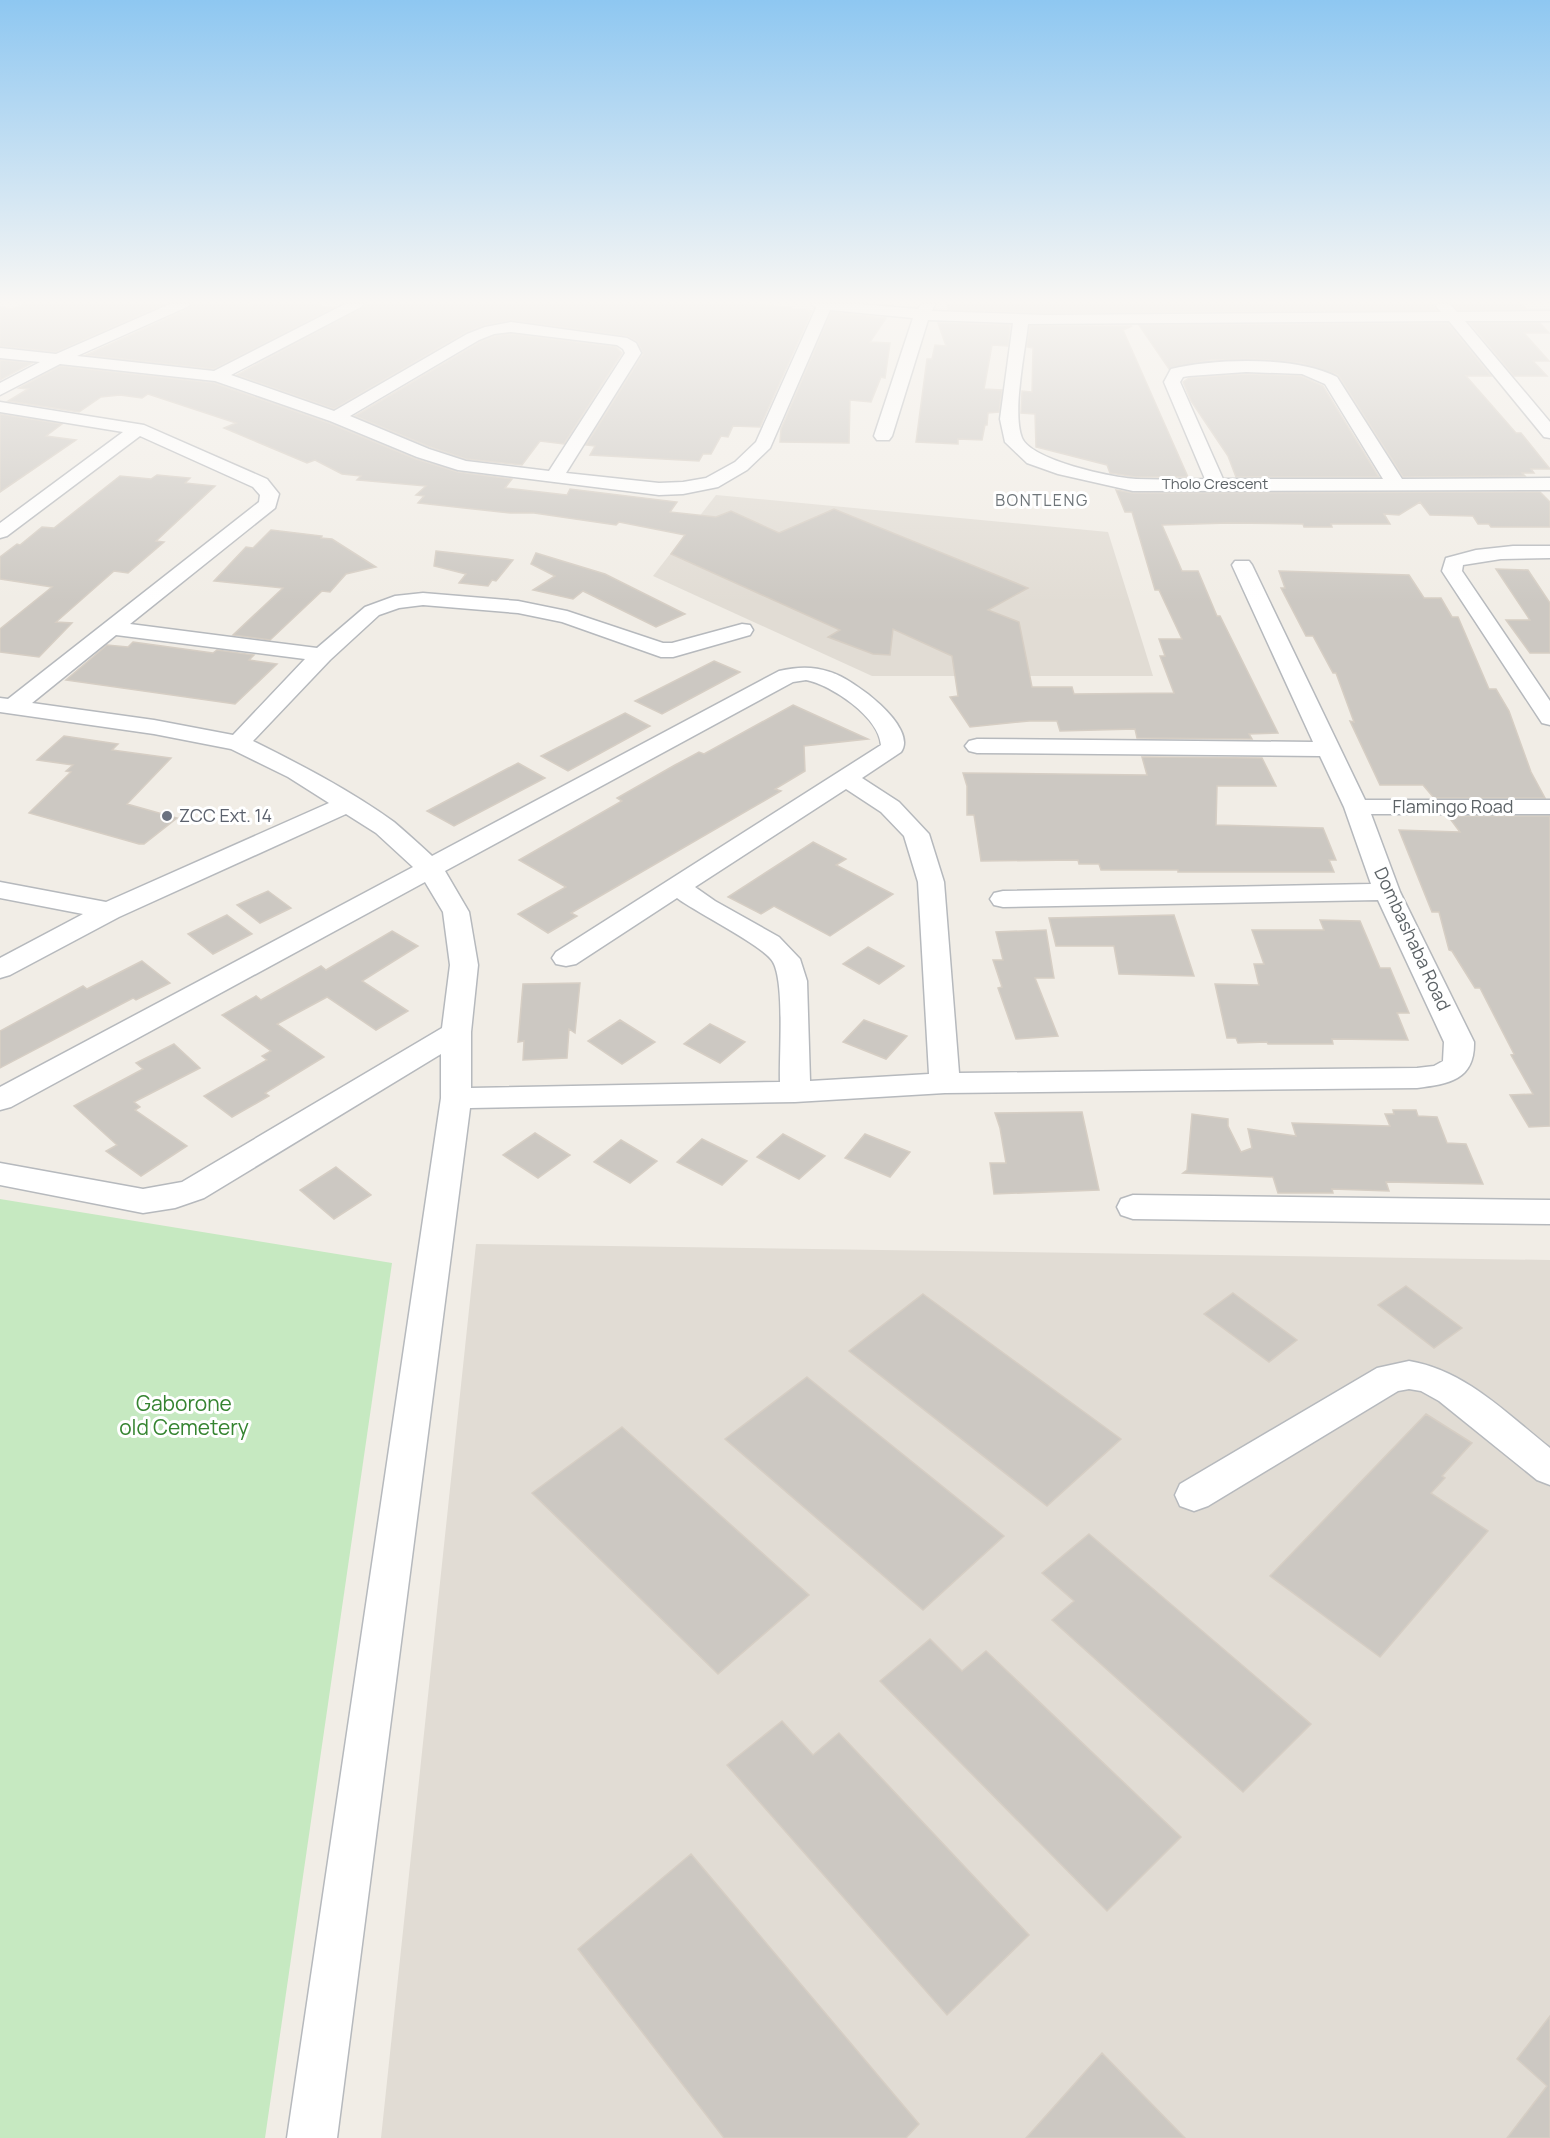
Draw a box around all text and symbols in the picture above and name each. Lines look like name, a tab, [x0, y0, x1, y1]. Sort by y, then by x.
street label: Tholo Crescent	[1162, 473, 1268, 494]
district label: BONTLENG	[995, 489, 1089, 511]
street label: Flamingo Road	[1393, 794, 1514, 818]
place label: ZCC Ext. 14	[179, 803, 272, 827]
marker: ZCC Ext. 14	[160, 809, 174, 823]
street label: Dombashaba Road	[1369, 863, 1457, 1014]
park label: Gaborone old Cemetery	[119, 1389, 249, 1441]

